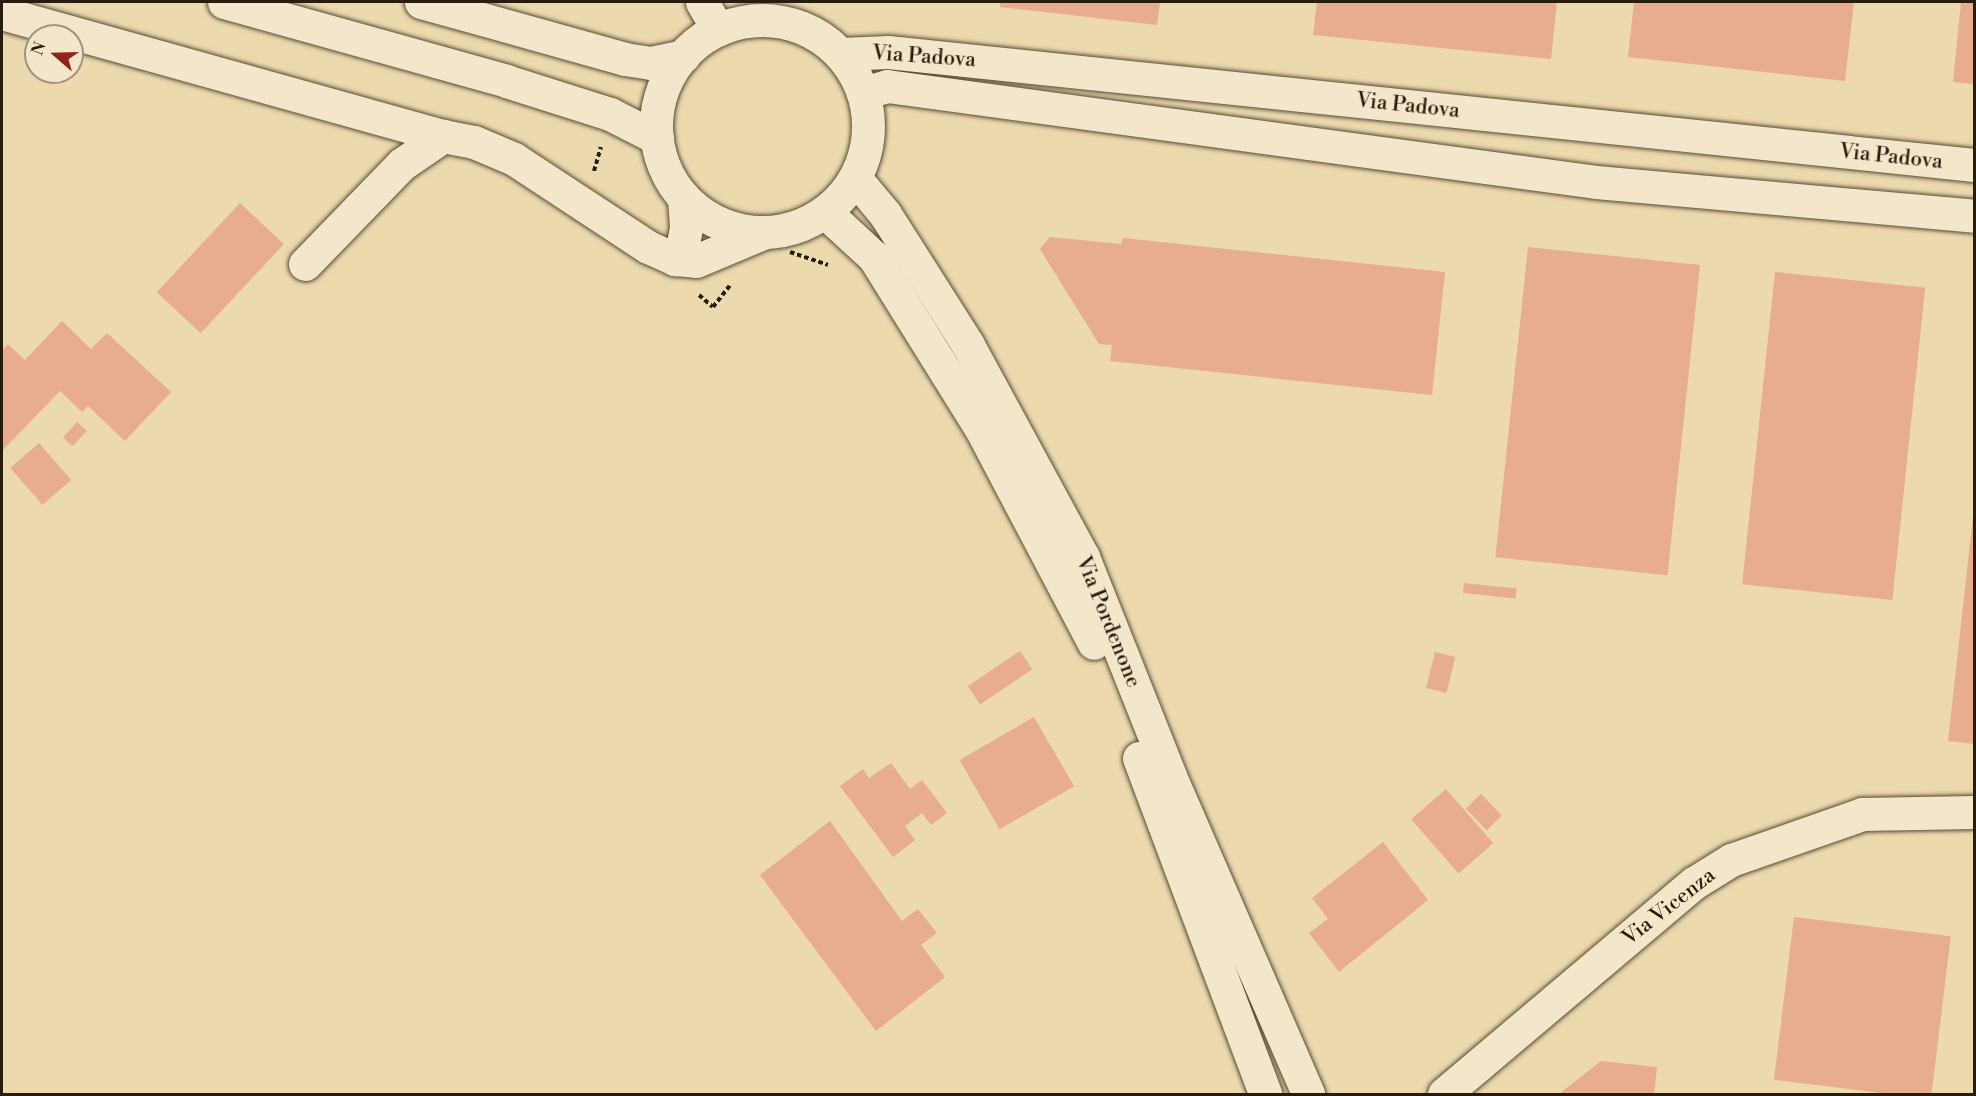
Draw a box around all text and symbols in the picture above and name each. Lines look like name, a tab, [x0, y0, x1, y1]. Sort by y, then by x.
north arrow	[24, 24, 84, 84]
text: N	[27, 39, 51, 58]
street label: Via Padova	[871, 41, 977, 73]
street label: Via Padova	[1355, 88, 1461, 124]
street label: Via Padova	[1838, 139, 1944, 175]
street label: Via Pordenone	[1070, 553, 1146, 691]
street label: Via Vicenza	[1618, 863, 1720, 951]

